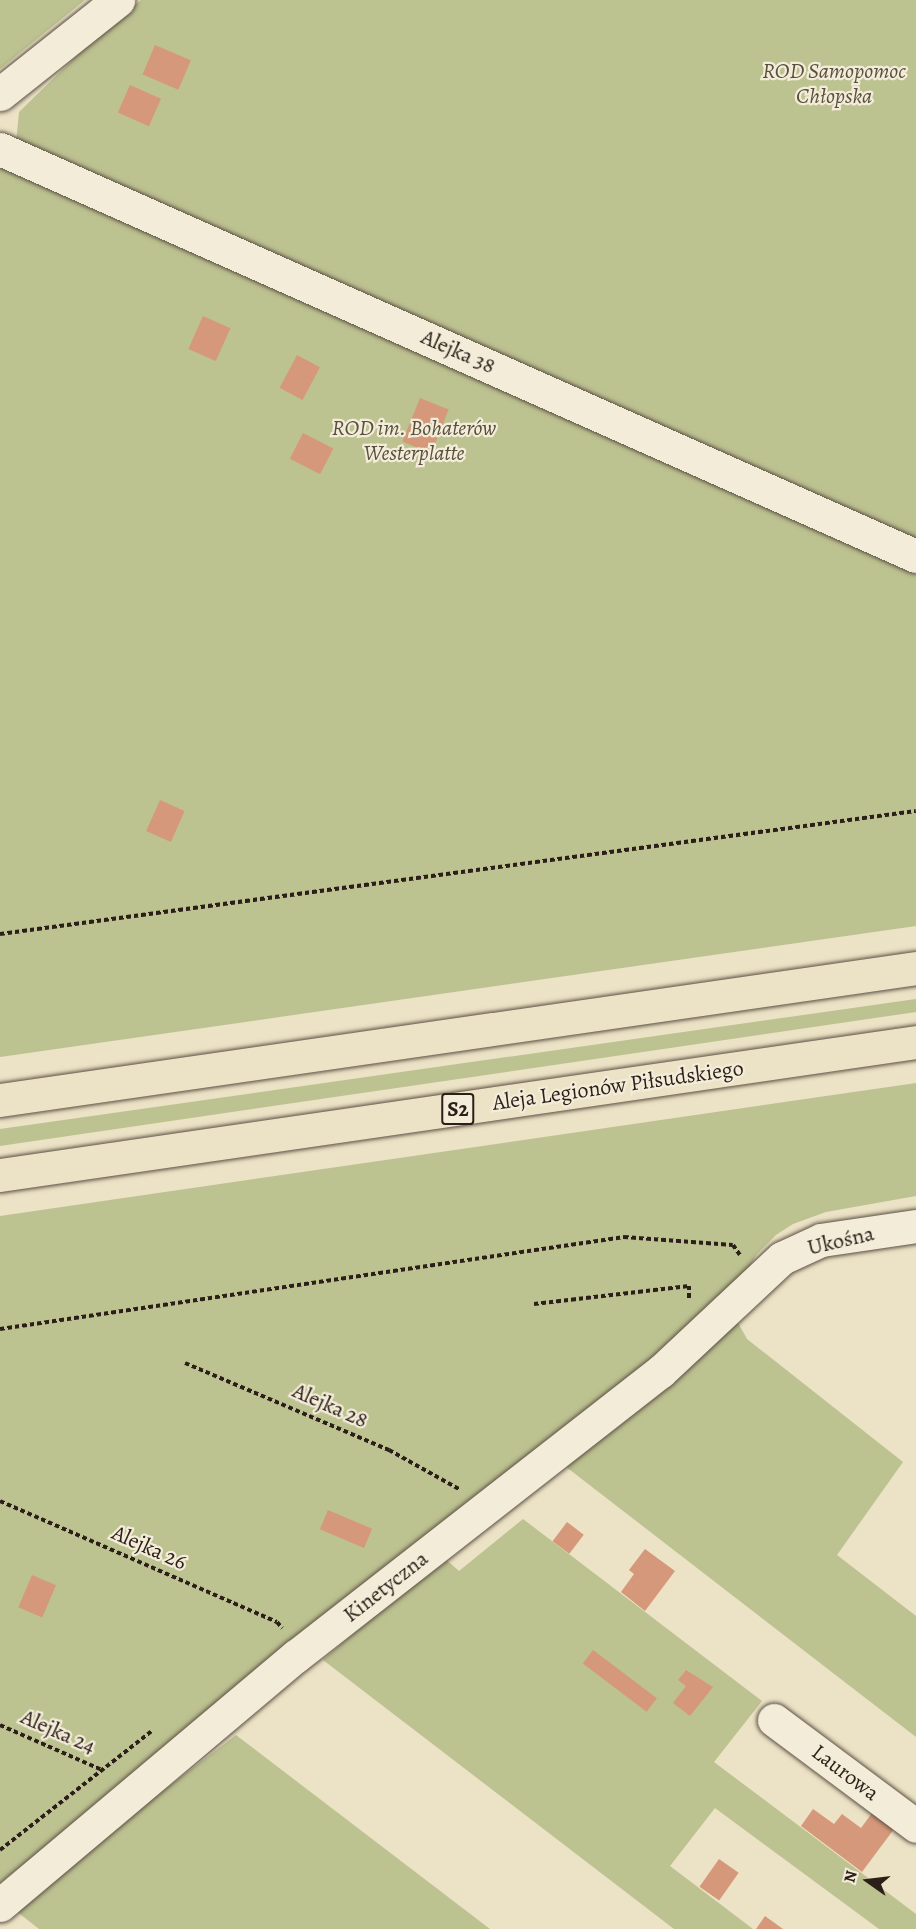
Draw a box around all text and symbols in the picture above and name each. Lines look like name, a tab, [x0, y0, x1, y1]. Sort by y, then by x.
park label: ROD Samopomoc Chłopska	[762, 58, 906, 110]
street label: Alejka 38	[417, 324, 499, 380]
park label: ROD im. Bohaterów Westerplatte	[332, 415, 496, 466]
street label: Aleja Legionów Piłsudskiego	[491, 1055, 745, 1117]
road number: S2	[440, 1091, 476, 1127]
street label: Ukośna	[805, 1221, 877, 1261]
street label: Alejka 28	[288, 1378, 372, 1434]
street label: Alejka 26	[108, 1520, 190, 1576]
street label: Kinetyczna	[338, 1546, 434, 1628]
street label: Alejka 24	[17, 1704, 99, 1760]
street label: Laurowa	[806, 1739, 884, 1807]
north arrow	[838, 1851, 898, 1911]
text: N	[838, 1868, 863, 1885]

